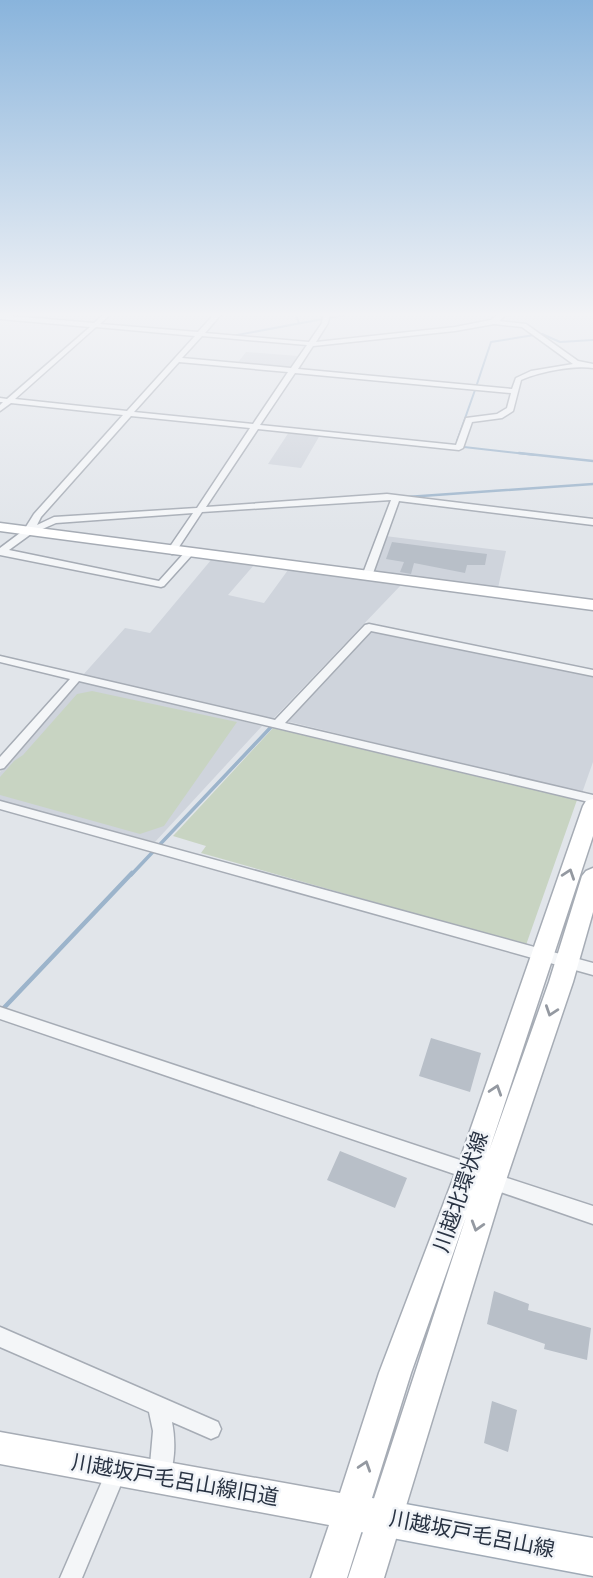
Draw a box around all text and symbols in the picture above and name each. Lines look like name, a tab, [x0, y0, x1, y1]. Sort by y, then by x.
one-way arrow	[561, 869, 576, 881]
one-way arrow	[545, 1004, 559, 1016]
one-way arrow	[488, 1084, 502, 1096]
street label: 川越北環状線	[426, 1128, 496, 1256]
one-way arrow	[471, 1219, 485, 1232]
street label: 川越坂戸毛呂山線旧道	[69, 1447, 281, 1513]
one-way arrow	[357, 1461, 371, 1473]
street label: 川越坂戸毛呂山線	[387, 1503, 557, 1565]

